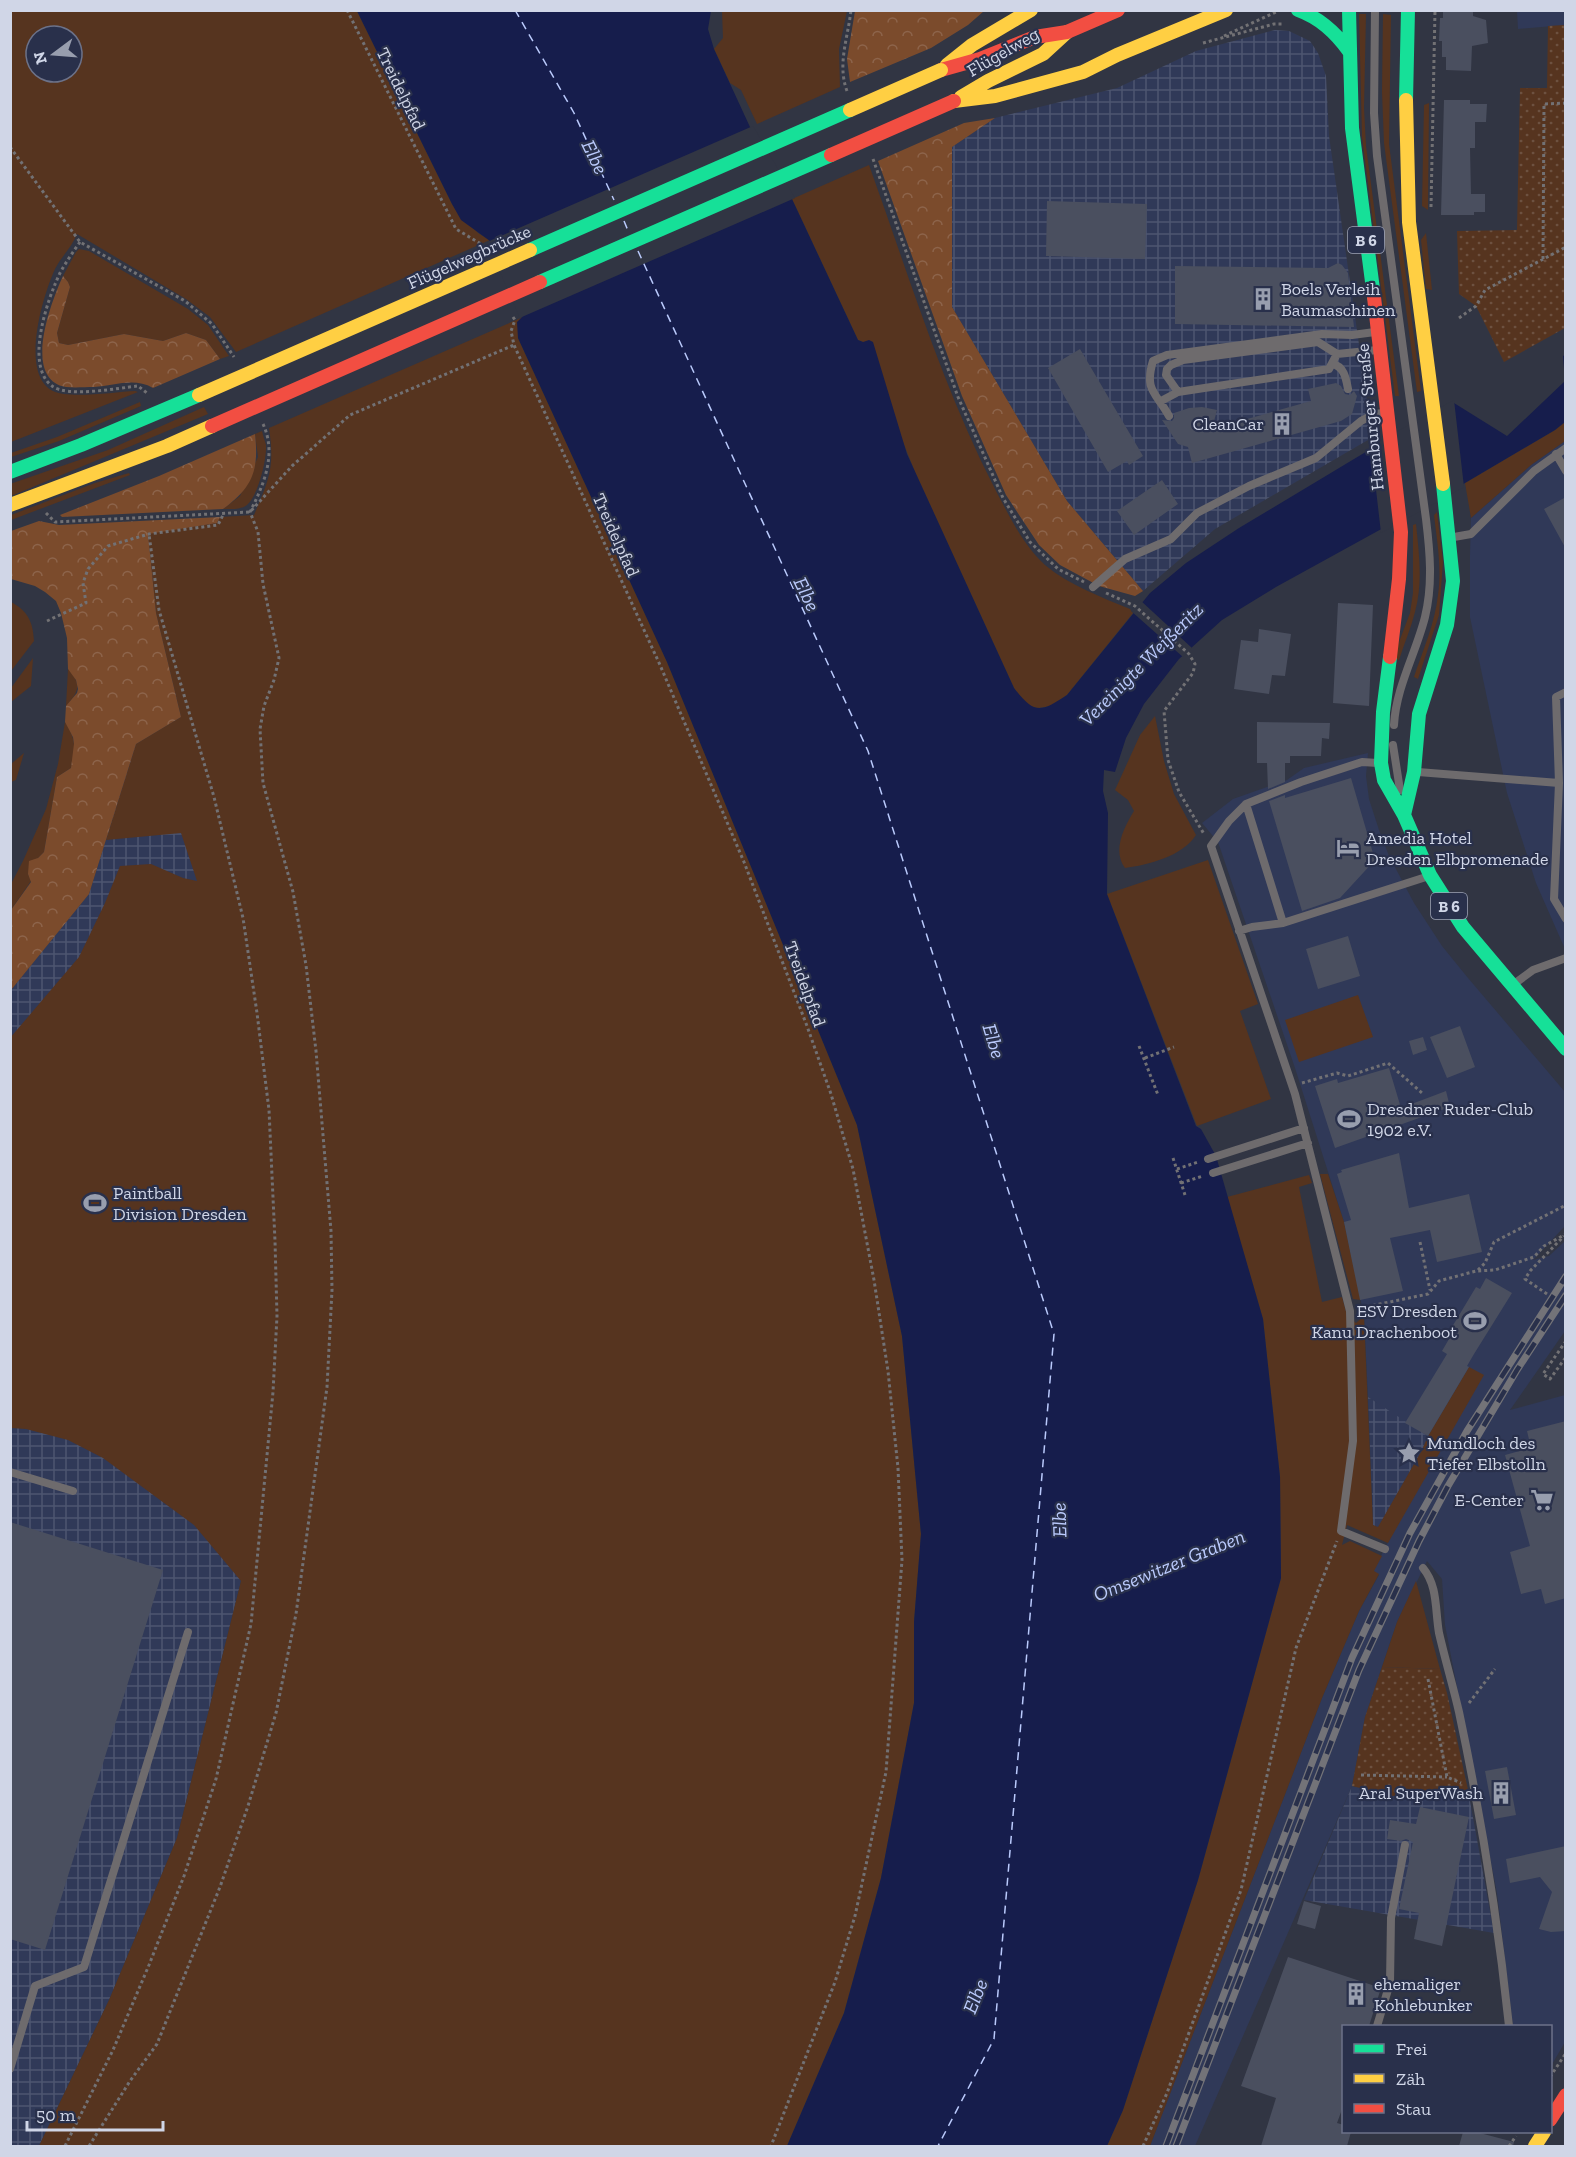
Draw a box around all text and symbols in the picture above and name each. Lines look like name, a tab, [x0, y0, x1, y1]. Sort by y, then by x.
street label: Flügelweg	[963, 22, 1043, 81]
north arrow	[24, 24, 84, 84]
street label: Treidelpfad	[372, 44, 431, 134]
text: N	[29, 50, 51, 66]
water label: Elbe	[577, 136, 613, 178]
street label: Flügelwegbrücke	[404, 220, 534, 294]
road number: B 6	[1348, 227, 1384, 253]
place label: Boels Verleih Baumaschinen	[1281, 278, 1396, 321]
building icon: Boels Verleih Baumaschinen	[1250, 286, 1276, 312]
street label: Hamburger Straße	[1351, 343, 1389, 491]
building icon: CleanCar	[1269, 411, 1295, 437]
place label: CleanCar	[1192, 413, 1264, 435]
street label: Treidelpfad	[588, 490, 644, 580]
water label: Elbe	[789, 573, 825, 615]
water label: Vereinigte Weißeritz	[1074, 597, 1208, 731]
place label: Amedia Hotel Dresden Elbpromenade	[1366, 827, 1548, 870]
hotel icon: Amedia Hotel Dresden Elbpromenade	[1335, 835, 1361, 861]
road number: B 6	[1431, 893, 1467, 919]
street label: Treidelpfad	[779, 938, 831, 1030]
water label: Elbe	[977, 1021, 1011, 1061]
place label: Dresdner Ruder-Club 1902 e.V.	[1367, 1098, 1533, 1141]
sports icon: Dresdner Ruder-Club 1902 e.V.	[1336, 1106, 1362, 1132]
place label: Paintball Division Dresden	[113, 1182, 247, 1225]
sports icon: Paintball Division Dresden	[82, 1190, 108, 1216]
place label: ESV Dresden Kanu Drachenboot	[1311, 1300, 1458, 1343]
sports icon: ESV Dresden Kanu Drachenboot	[1462, 1308, 1488, 1334]
place label: Mundloch des Tiefer Elbstolln	[1427, 1432, 1546, 1475]
place icon: Mundloch des Tiefer Elbstolln	[1396, 1440, 1422, 1466]
supermarket icon: E-Center	[1529, 1487, 1555, 1513]
place label: E-Center	[1454, 1489, 1524, 1511]
water label: Elbe	[1046, 1502, 1072, 1538]
water label: Omsewitzer Graben	[1090, 1524, 1248, 1606]
building icon: Aral SuperWash	[1488, 1780, 1514, 1806]
place label: Aral SuperWash	[1359, 1782, 1483, 1804]
place label: ehemaliger Kohlebunker	[1374, 1973, 1473, 2016]
water label: Elbe	[957, 1975, 993, 2017]
building icon: ehemaliger Kohlebunker	[1343, 1981, 1369, 2007]
legend	[1342, 2025, 1552, 2133]
text: Frei	[1396, 2038, 1427, 2060]
text: Zäh	[1396, 2068, 1425, 2090]
scale bar	[27, 2094, 164, 2132]
text: Stau	[1396, 2098, 1431, 2120]
text: 50 m	[36, 2104, 76, 2126]

